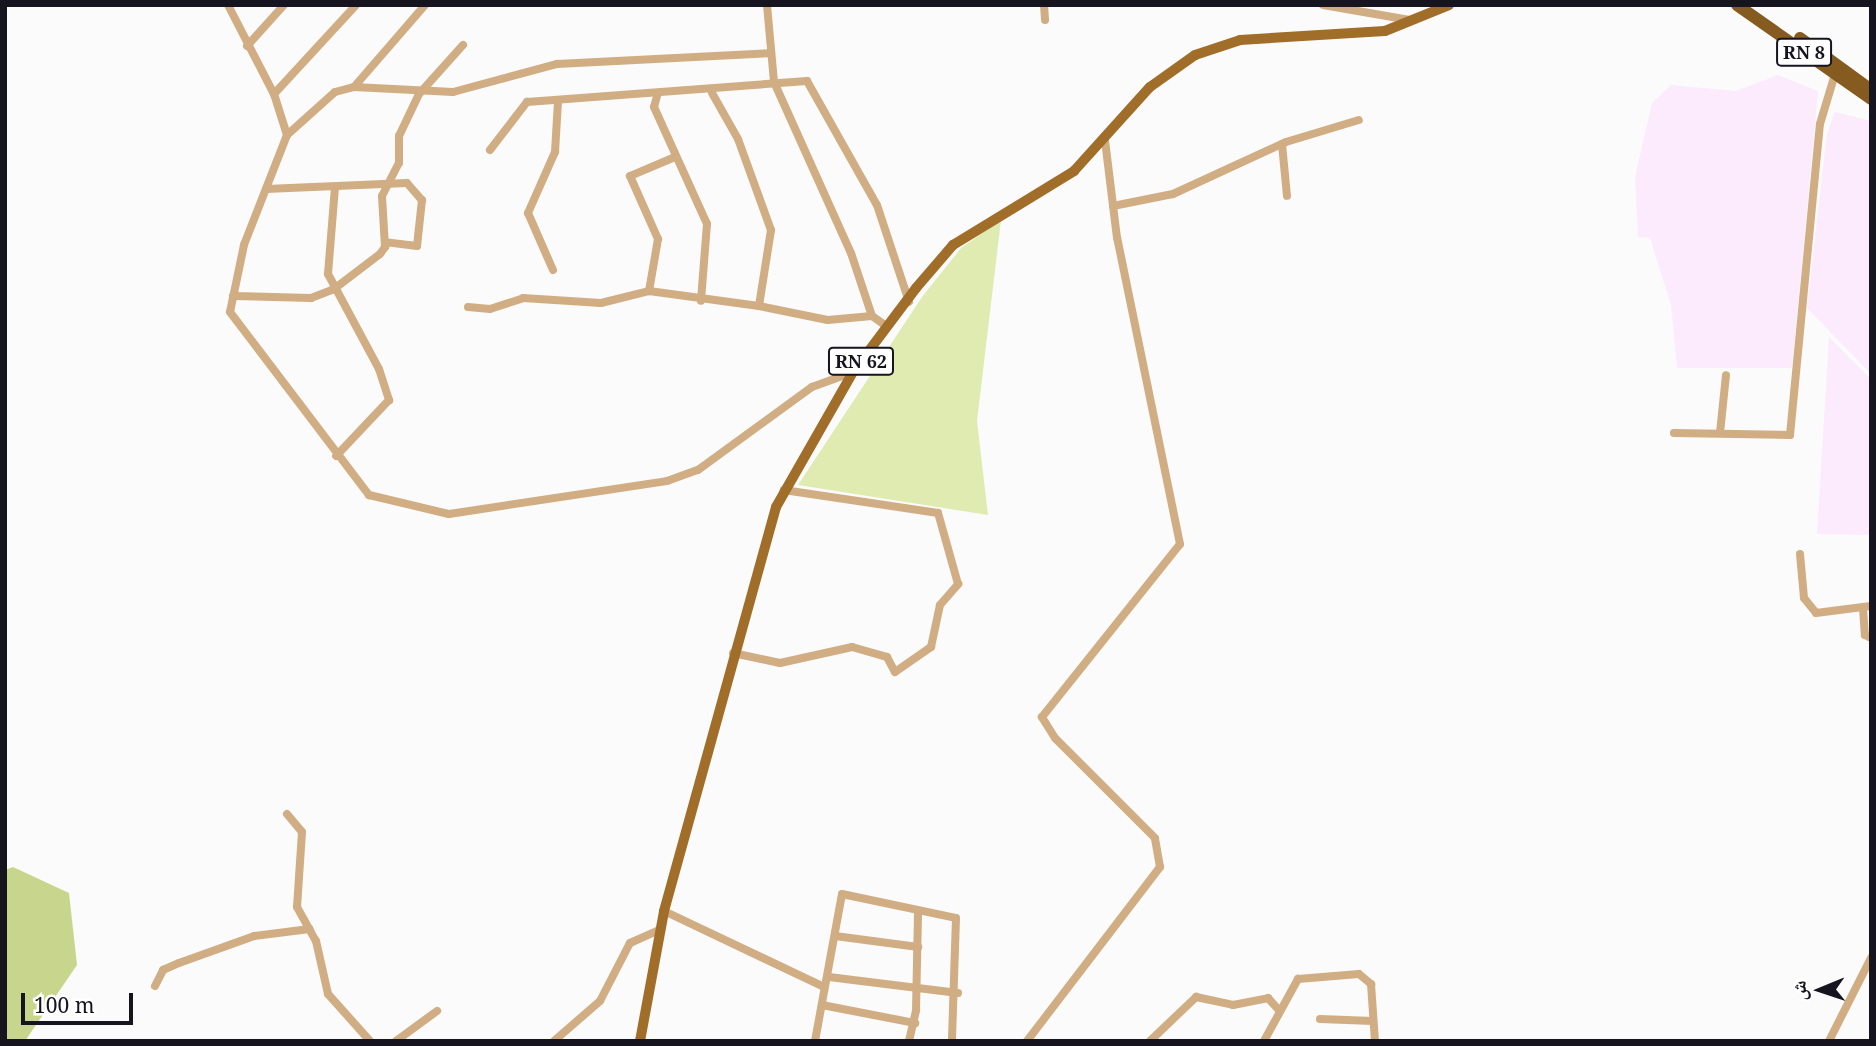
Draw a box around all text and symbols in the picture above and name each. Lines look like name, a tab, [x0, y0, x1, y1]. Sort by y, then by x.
road number: RN 8	[1776, 38, 1832, 66]
road number: RN 62	[828, 346, 894, 376]
north arrow	[1785, 955, 1855, 1025]
scale bar	[24, 979, 136, 1023]
text: ش	[1786, 980, 1812, 1001]
text: 100 m	[34, 991, 95, 1019]

